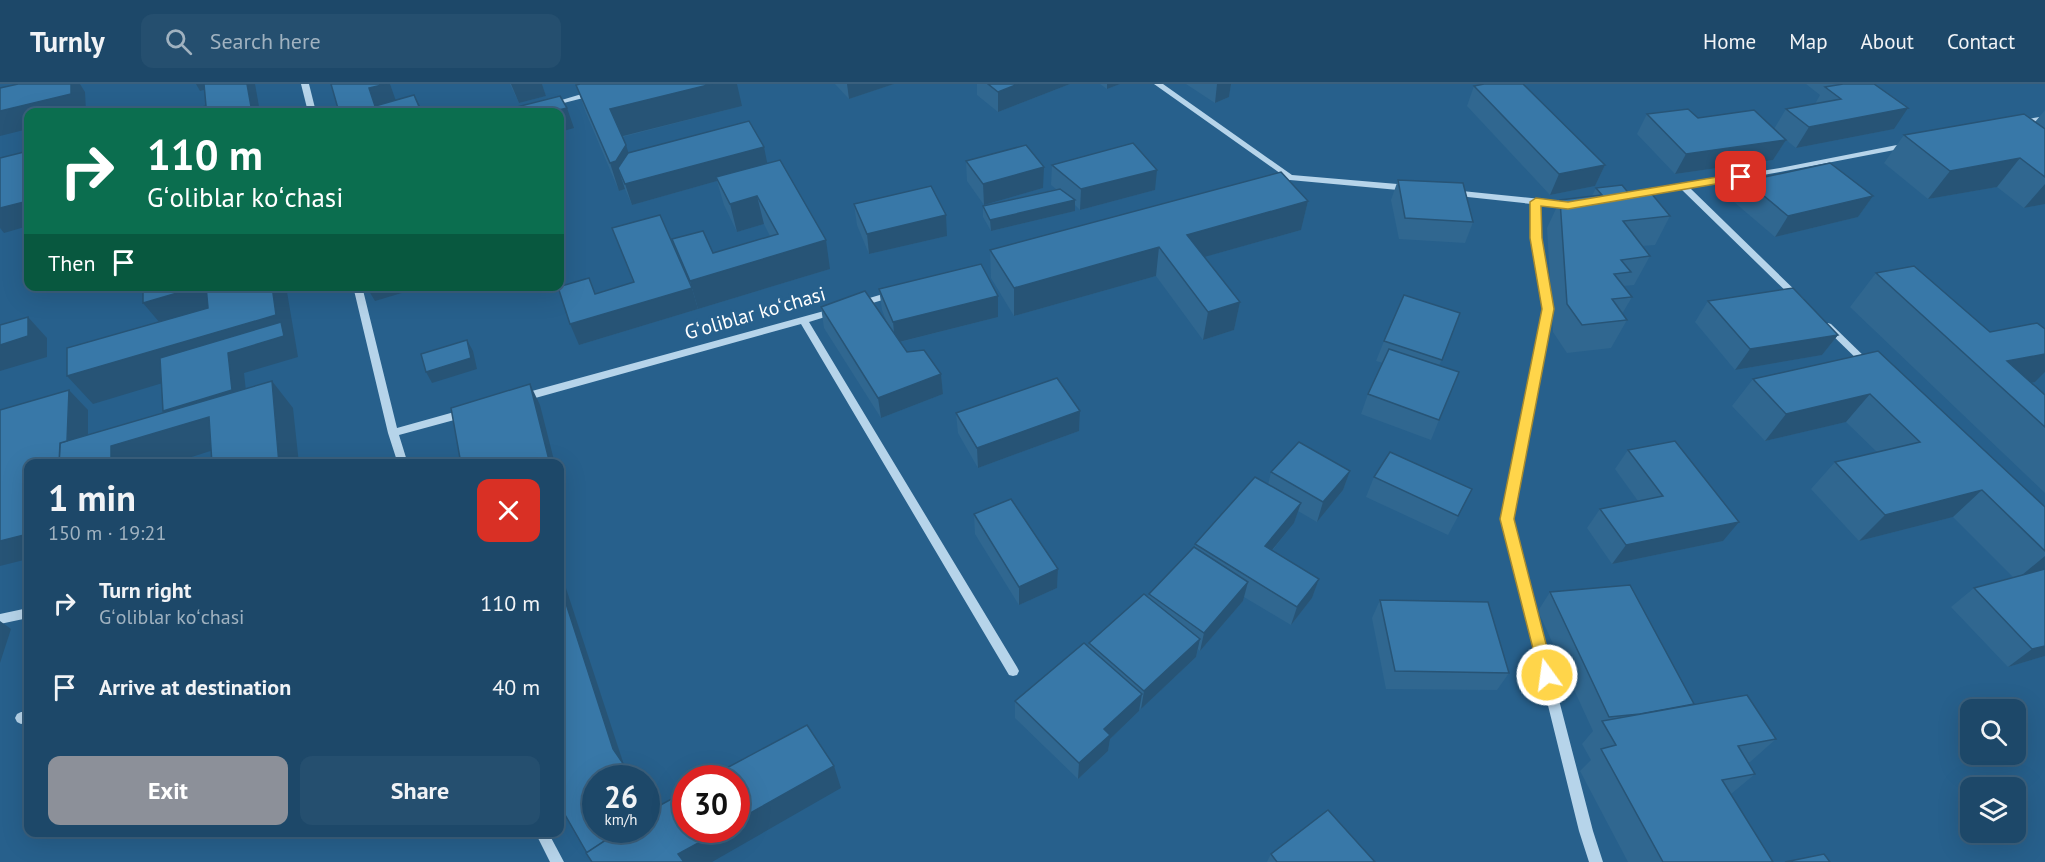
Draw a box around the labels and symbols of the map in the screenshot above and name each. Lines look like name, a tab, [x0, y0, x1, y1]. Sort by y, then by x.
pin	[1715, 151, 1766, 202]
street label: Gʻoliblar koʻchasi	[681, 280, 829, 346]
position arrow	[1515, 643, 1579, 707]
speed limit sign: 30	[672, 765, 750, 843]

